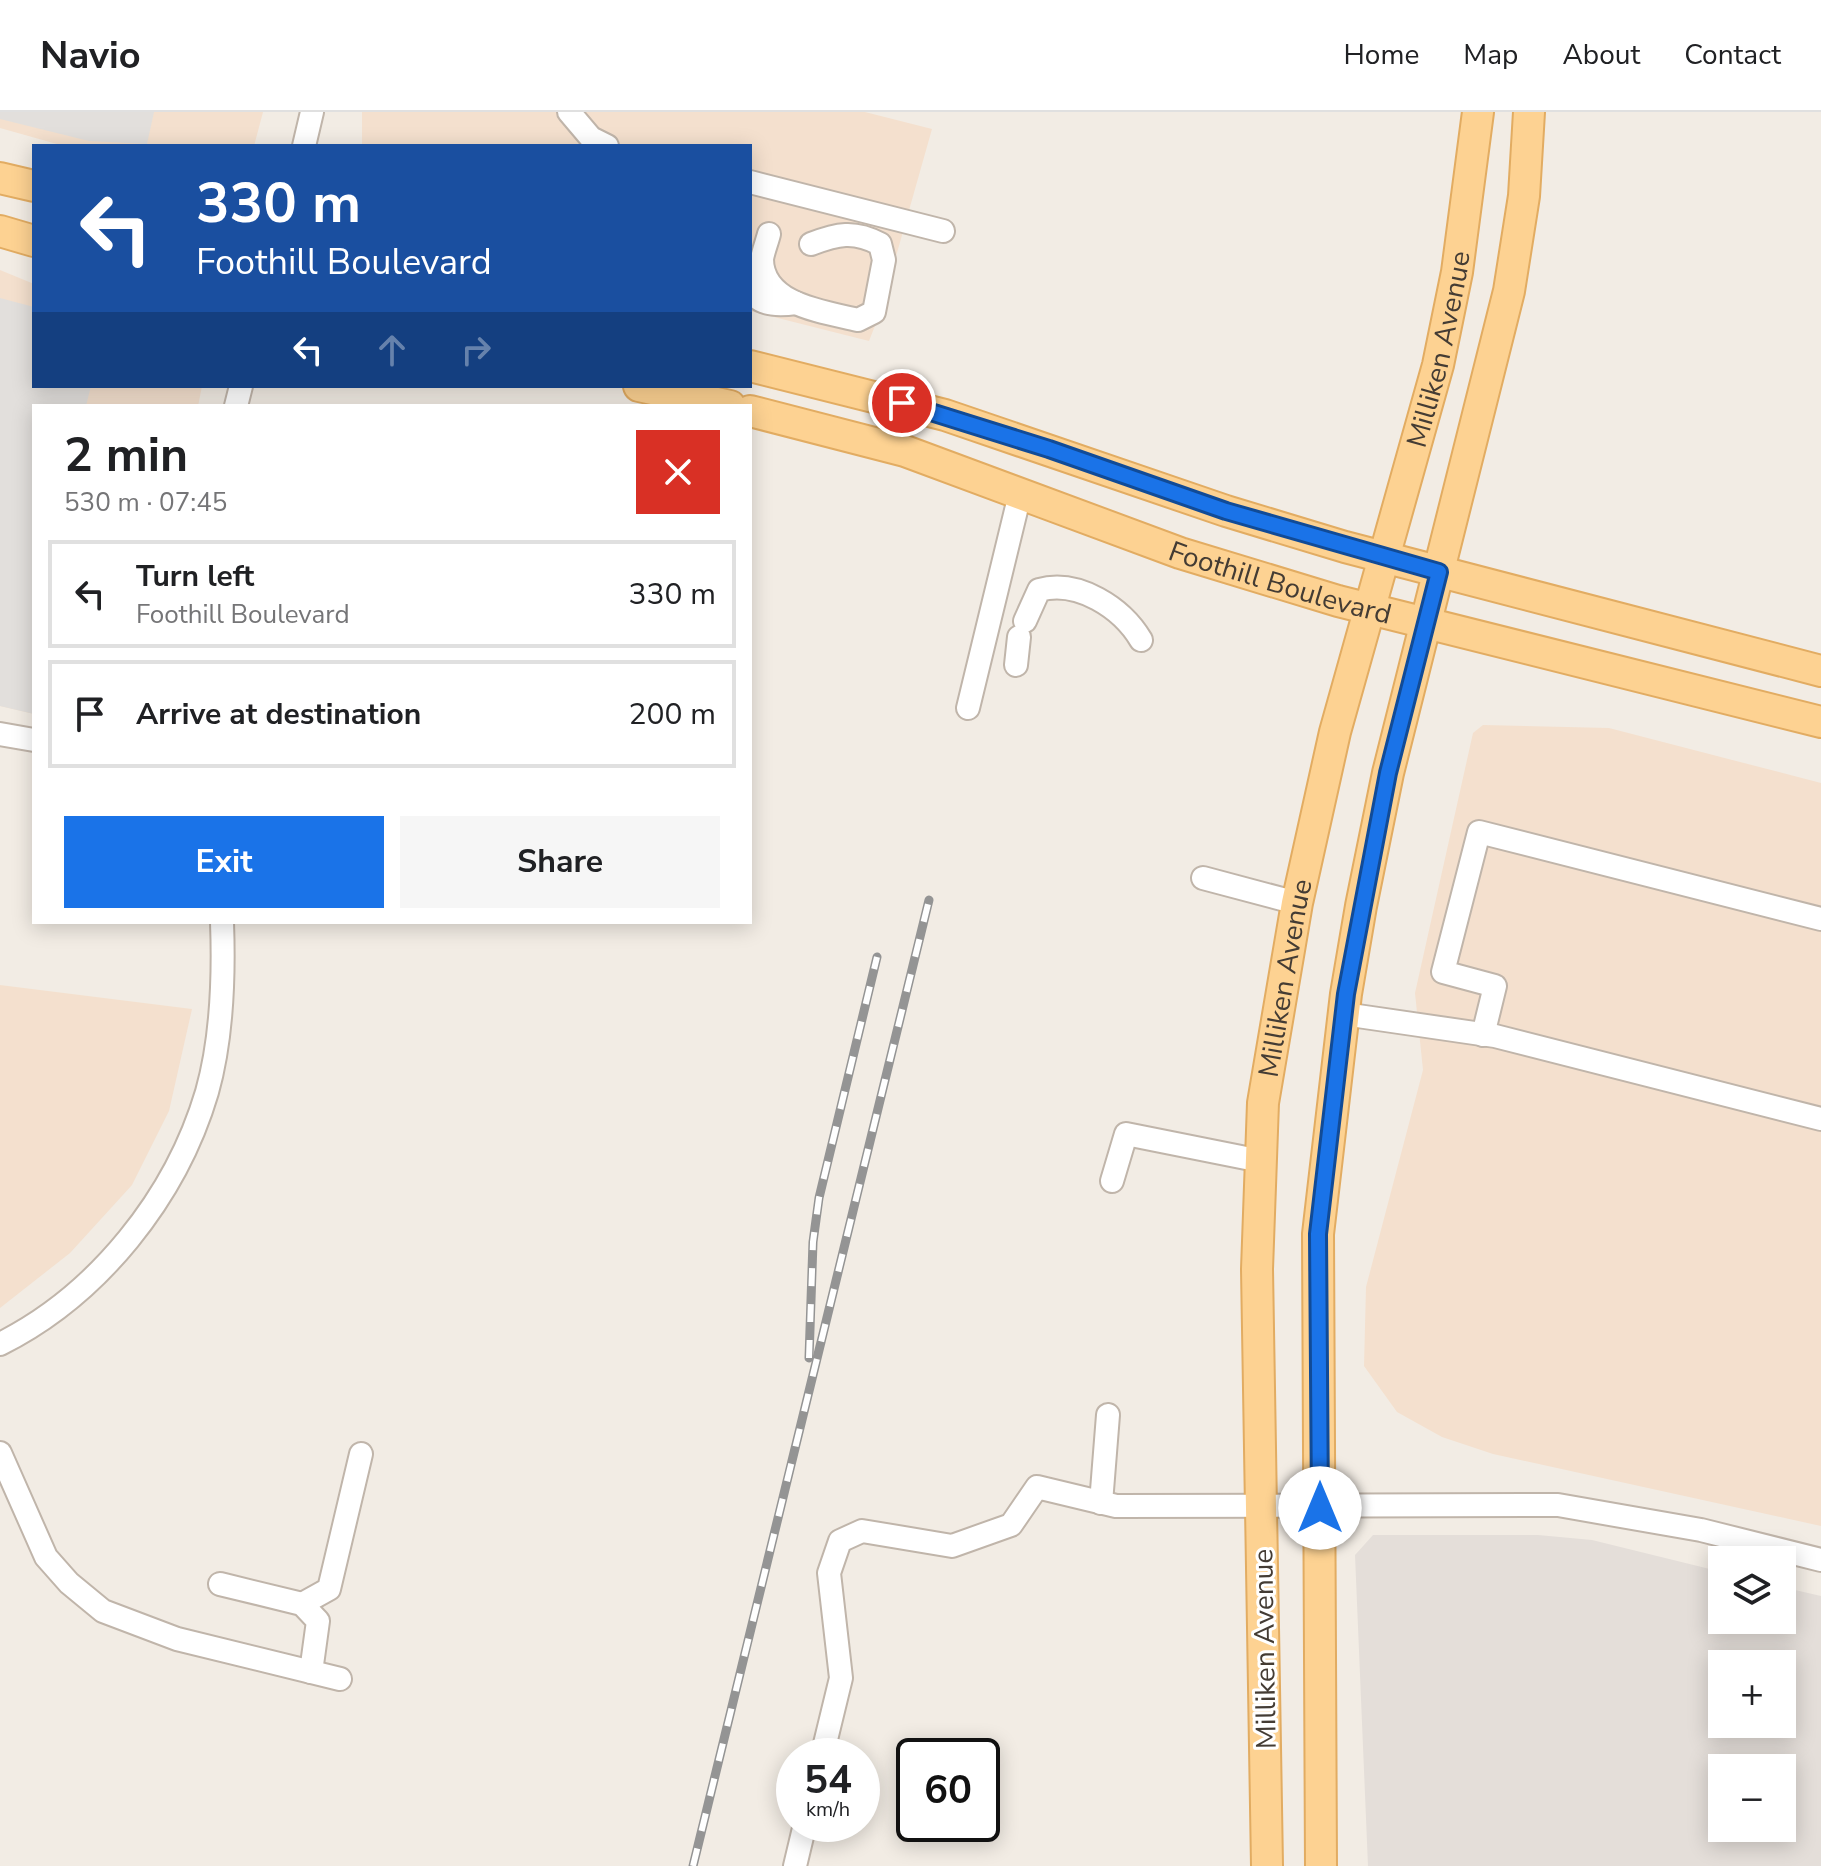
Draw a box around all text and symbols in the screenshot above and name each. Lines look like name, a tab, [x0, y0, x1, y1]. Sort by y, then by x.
text: Navio	[40, 30, 141, 81]
text: Home	[1344, 36, 1419, 74]
text: Map	[1463, 36, 1518, 74]
text: About	[1562, 36, 1640, 74]
text: Contact	[1684, 36, 1781, 74]
text: 330 m	[196, 165, 361, 242]
icon: left	[64, 176, 168, 280]
text: Foothill Boulevard	[196, 238, 492, 287]
street label: Milliken Avenue	[1398, 249, 1480, 452]
icon: left	[286, 328, 330, 372]
icon: ahead	[370, 328, 414, 372]
icon: right	[454, 328, 498, 372]
pin	[868, 369, 936, 437]
icon: arrive	[880, 381, 924, 425]
text: 2 min	[64, 422, 188, 488]
button: close	[636, 430, 720, 514]
text: 530 m · 07:45	[64, 485, 227, 520]
street label: Foothill Boulevard	[1163, 532, 1395, 634]
text: Turn left	[136, 556, 254, 597]
icon: left	[68, 572, 112, 616]
text: 330 m	[629, 574, 716, 615]
text: Foothill Boulevard	[136, 597, 350, 632]
icon: arrive	[68, 692, 112, 736]
text: Arrive at destination	[136, 694, 421, 735]
text: 200 m	[629, 694, 716, 735]
button: Exit	[64, 816, 384, 908]
button: Share	[400, 816, 720, 908]
street label: Milliken Avenue	[1250, 875, 1322, 1080]
position arrow	[1278, 1466, 1362, 1550]
map controls	[1708, 1546, 1796, 1842]
button: layers	[1708, 1546, 1796, 1634]
street label: Milliken Avenue	[1244, 1548, 1286, 1750]
button: +	[1708, 1650, 1796, 1738]
speed limit sign: 60	[896, 1738, 1000, 1842]
text: 54	[804, 1753, 852, 1807]
button: −	[1708, 1754, 1796, 1842]
text: km/h	[806, 1796, 850, 1823]

